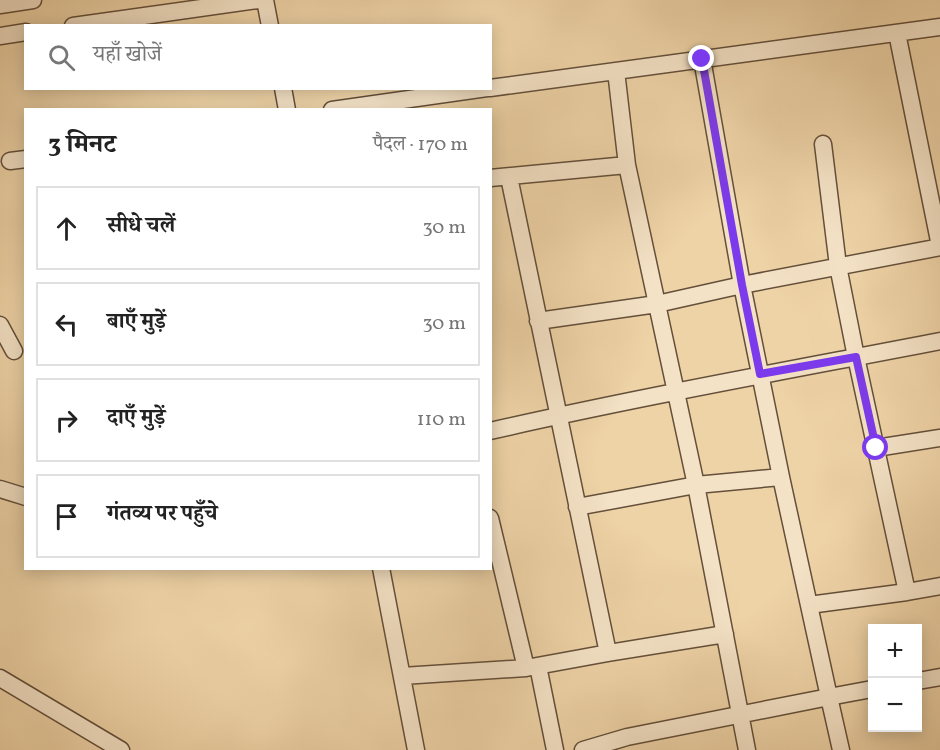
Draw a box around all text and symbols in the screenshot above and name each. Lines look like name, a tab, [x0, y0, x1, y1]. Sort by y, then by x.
search box	[24, 24, 492, 90]
text: यहाँ खोजें	[93, 40, 162, 71]
icon: search	[45, 41, 78, 74]
route end	[688, 45, 714, 71]
text: 3 मिनट	[48, 127, 116, 163]
text: पैदल · 170 m	[373, 131, 468, 159]
text: सीधे चलें	[107, 211, 175, 242]
icon: ahead	[50, 212, 83, 245]
text: 30 m	[422, 214, 466, 242]
text: बाएँ मुड़ें	[107, 307, 166, 338]
icon: left	[50, 308, 83, 341]
text: 30 m	[422, 310, 466, 338]
text: दाएँ मुड़ें	[107, 403, 165, 434]
icon: right	[50, 404, 83, 437]
text: 110 m	[417, 406, 466, 434]
route start	[862, 434, 888, 460]
text: गंतव्य पर पहुँचे	[107, 499, 218, 530]
icon: arrive	[50, 500, 83, 533]
map controls	[868, 624, 922, 732]
button: +	[868, 624, 922, 678]
button: −	[868, 678, 922, 732]

